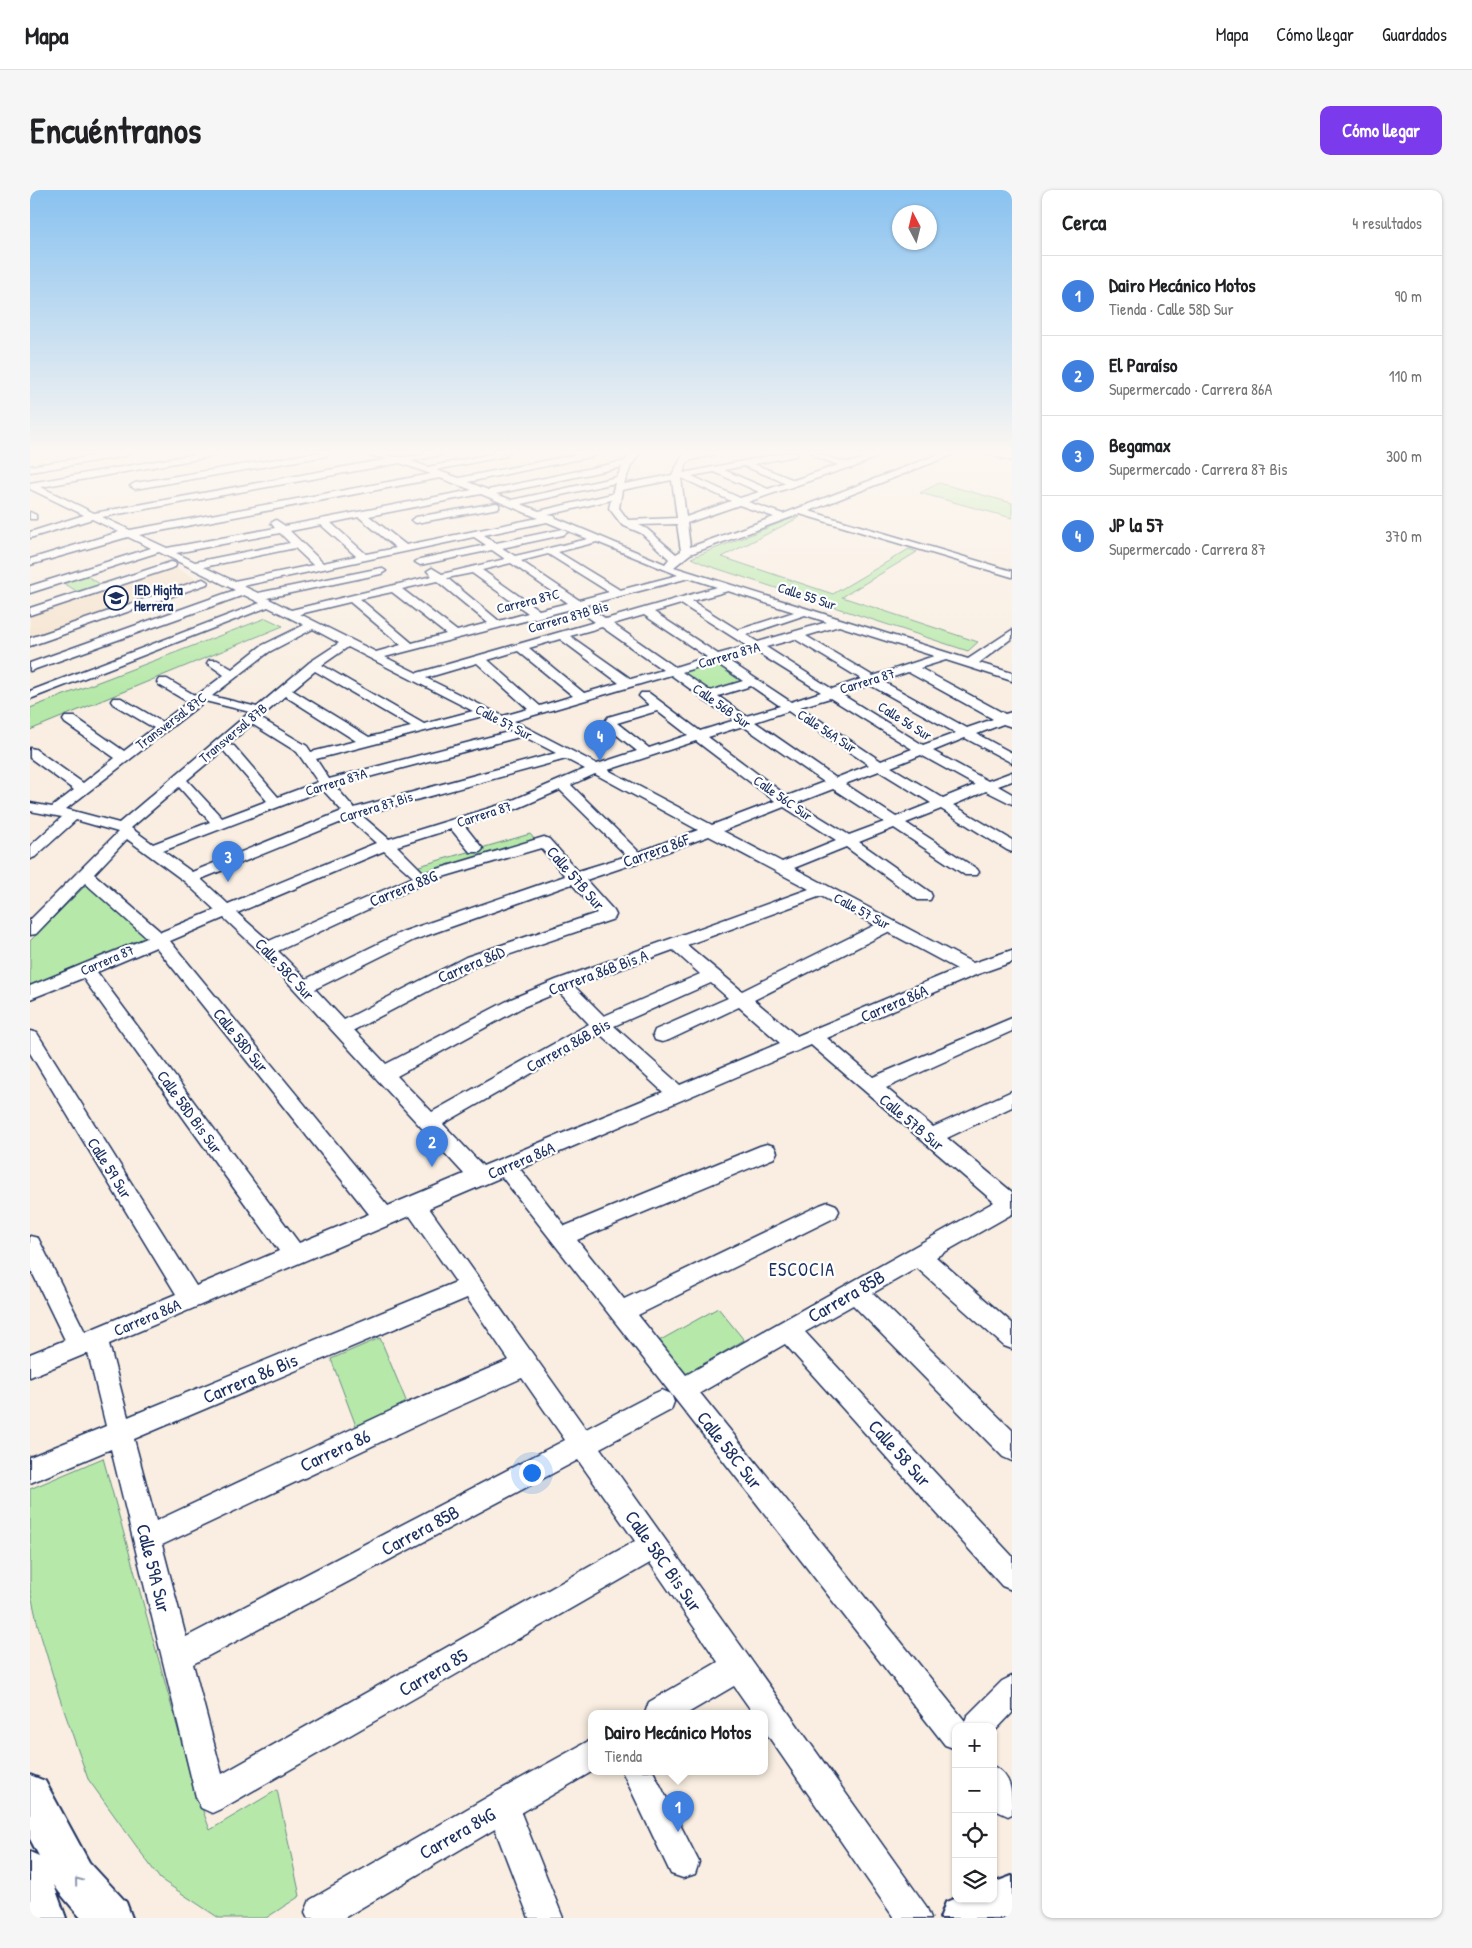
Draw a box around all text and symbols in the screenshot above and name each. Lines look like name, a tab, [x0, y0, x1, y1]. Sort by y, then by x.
text: Mapa	[25, 19, 68, 51]
text: Mapa	[1216, 22, 1248, 47]
text: Cómo llegar	[1276, 22, 1354, 47]
text: Guardados	[1382, 22, 1447, 47]
button: Cómo llegar	[1320, 106, 1442, 155]
text: Encuéntranos	[30, 107, 201, 154]
north arrow	[892, 205, 937, 250]
text: Cerca	[1062, 208, 1106, 237]
text: 4 resultados	[1352, 212, 1422, 234]
text: Dairo Mecánico Motos	[1109, 272, 1255, 298]
text: 1	[1075, 285, 1081, 307]
text: 90 m	[1394, 285, 1422, 307]
text: Tienda · Calle 58D Sur	[1109, 298, 1234, 320]
text: El Paraíso	[1109, 352, 1177, 378]
text: 2	[1074, 365, 1082, 387]
text: 110 m	[1389, 365, 1422, 387]
text: Supermercado · Carrera 86A	[1109, 378, 1272, 400]
text: Begamax	[1109, 432, 1171, 458]
text: 3	[1074, 445, 1082, 467]
text: 300 m	[1386, 445, 1422, 467]
text: Supermercado · Carrera 87 Bis	[1109, 458, 1287, 480]
text: JP la 57	[1109, 512, 1164, 538]
text: 4	[1075, 525, 1081, 547]
text: 370 m	[1385, 525, 1422, 547]
text: Supermercado · Carrera 87	[1109, 538, 1266, 560]
street label: Calle 55 Sur	[775, 577, 839, 614]
place label: IED Higita Herrera	[134, 580, 183, 615]
street label: Carrera 87C	[494, 583, 562, 618]
school or university icon: IED Higita Herrera	[103, 585, 129, 611]
street label: Carrera 87B Bis	[526, 596, 610, 637]
street label: Carrera 87A	[696, 637, 762, 672]
street label: Carrera 87	[837, 663, 897, 698]
street label: Calle 56B Sur	[689, 679, 756, 733]
street label: Transversal 87C	[131, 687, 210, 754]
street label: Calle 56 Sur	[875, 697, 936, 745]
street label: Transversal 87B	[195, 698, 271, 767]
street label: Calle 57 Sur	[473, 699, 536, 744]
street label: Calle 56A Sur	[794, 704, 861, 757]
pin: 4	[584, 720, 616, 761]
street label: Carrera 87A	[303, 763, 369, 800]
street label: Calle 56C Sur	[750, 770, 817, 825]
street label: Carrera 87 Bis	[337, 786, 415, 827]
street label: Carrera 87	[454, 796, 514, 831]
street label: Carrera 86F	[620, 827, 693, 872]
pin: 3	[212, 841, 244, 882]
street label: Calle 57B Sur	[542, 841, 610, 915]
street label: Carrera 88G	[366, 864, 441, 912]
street label: Calle 57 Sur	[831, 888, 894, 934]
street label: Calle 58C Sur	[250, 933, 320, 1005]
street label: Carrera 87	[77, 940, 137, 979]
street label: Carrera 86D	[434, 940, 508, 988]
street label: Carrera 86B Bis A	[545, 944, 651, 1000]
street label: Carrera 86A	[857, 979, 931, 1027]
street label: Calle 58D Sur	[208, 1003, 274, 1077]
street label: Carrera 86B Bis	[522, 1013, 614, 1077]
street label: Calle 58D Bis Sur	[152, 1066, 228, 1158]
street label: Calle 57B Sur	[875, 1088, 949, 1156]
pin: 2	[416, 1126, 448, 1167]
street label: Calle 59 Sur	[83, 1133, 137, 1203]
street label: Carrera 86A	[484, 1136, 558, 1184]
district label: ESCOCIA	[769, 1257, 835, 1282]
street label: Carrera 85B	[803, 1263, 889, 1329]
street label: Carrera 86A	[110, 1293, 184, 1341]
street label: Carrera 86 Bis	[199, 1346, 301, 1410]
street label: Calle 58C Sur	[691, 1405, 769, 1495]
street label: Calle 58 Sur	[863, 1414, 938, 1493]
street label: Carrera 86	[296, 1422, 374, 1478]
your location	[519, 1460, 545, 1486]
street label: Carrera 85B	[376, 1499, 464, 1561]
street label: Calle 58C Bis Sur	[619, 1505, 709, 1617]
street label: Calle 59A Sur	[130, 1521, 178, 1616]
street label: Carrera 85	[394, 1642, 472, 1702]
popup	[588, 1710, 768, 1775]
text: Dairo Mecánico Motos	[605, 1719, 751, 1745]
map controls	[952, 1723, 997, 1903]
button: +	[952, 1723, 997, 1768]
text: Tienda	[605, 1745, 642, 1767]
button: −	[952, 1768, 997, 1813]
pin: 1	[662, 1791, 694, 1832]
street label: Carrera 84G	[414, 1801, 500, 1865]
button: locate	[952, 1813, 997, 1858]
button: layers	[952, 1858, 997, 1903]
one-way arrow	[75, 1878, 83, 1887]

